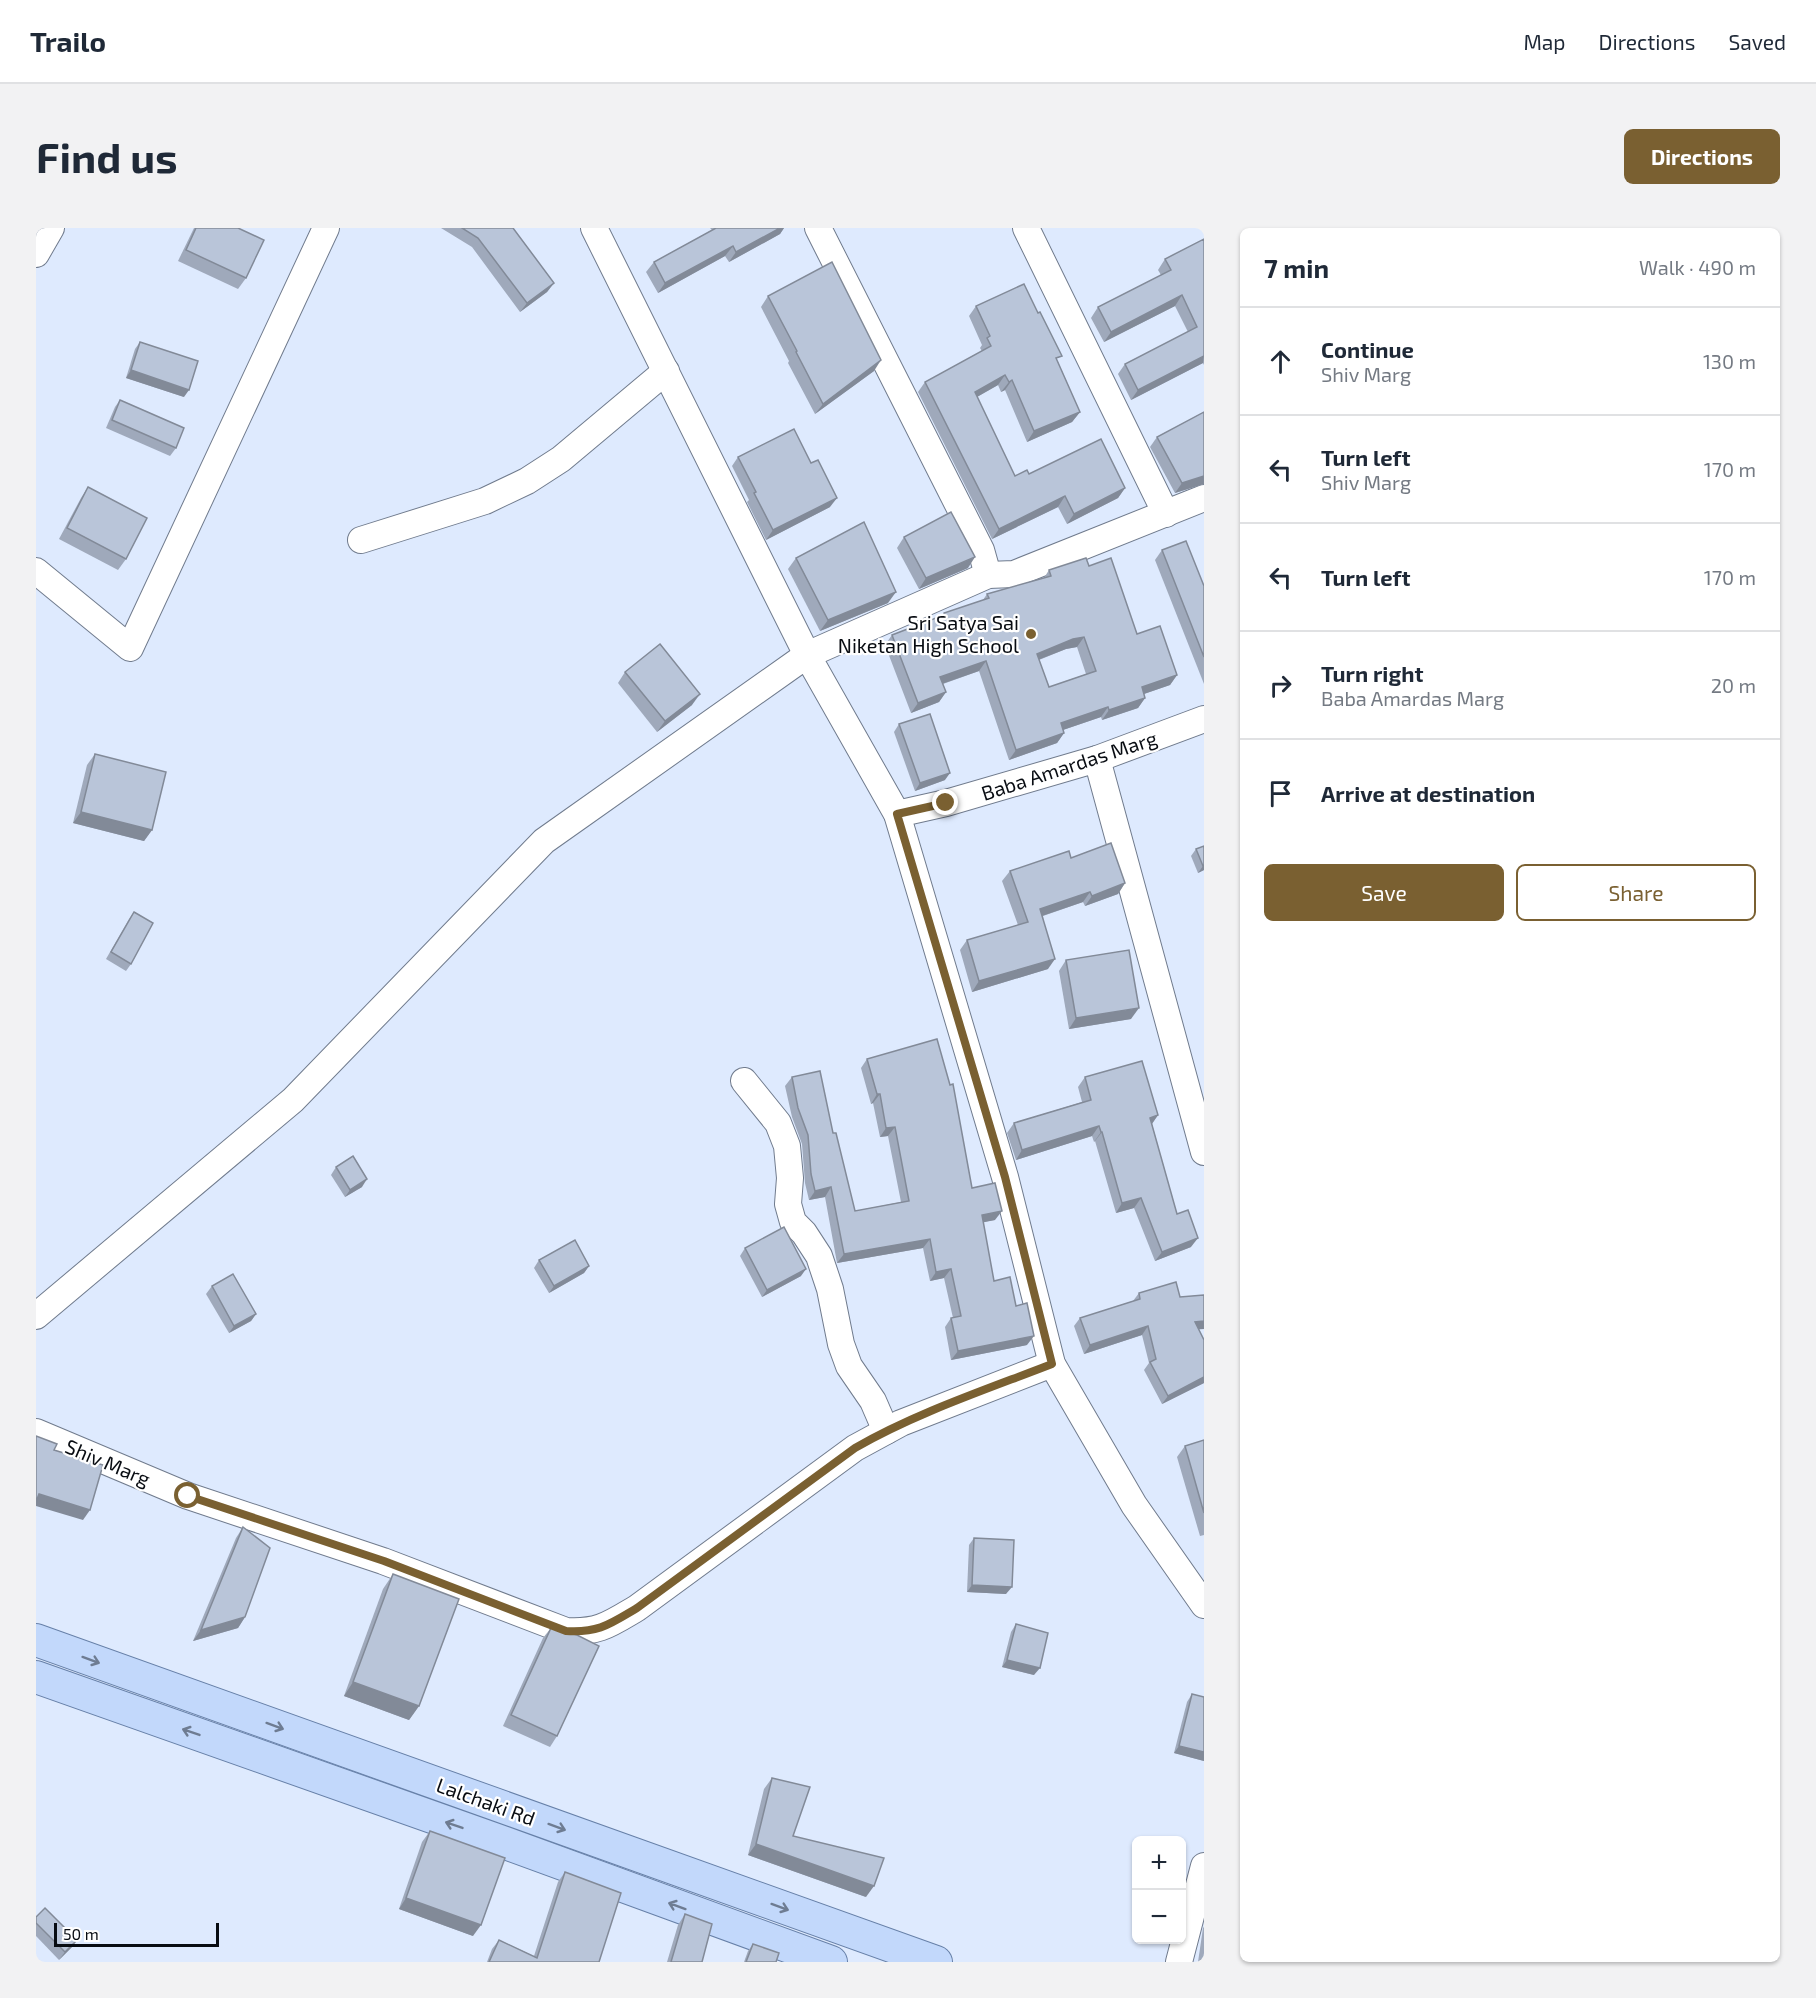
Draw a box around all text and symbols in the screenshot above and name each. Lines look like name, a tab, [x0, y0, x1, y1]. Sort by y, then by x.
text: Trailo	[30, 24, 106, 58]
text: Map	[1523, 29, 1566, 54]
text: Directions	[1599, 29, 1695, 54]
text: Saved	[1728, 29, 1786, 54]
button: Directions	[1624, 129, 1780, 184]
text: Find us	[36, 131, 178, 181]
text: 7 min	[1264, 252, 1329, 283]
text: Walk · 490 m	[1639, 255, 1756, 279]
text: Continue	[1321, 336, 1414, 362]
icon: ahead	[1264, 345, 1297, 378]
text: 130 m	[1703, 349, 1756, 373]
text: Shiv Marg	[1321, 362, 1411, 386]
text: Turn left	[1321, 444, 1410, 470]
icon: left	[1264, 453, 1297, 486]
text: 170 m	[1704, 457, 1756, 481]
text: Shiv Marg	[1321, 470, 1411, 494]
icon: left	[1264, 561, 1297, 594]
text: Turn left	[1321, 564, 1410, 590]
text: 170 m	[1704, 565, 1756, 589]
place label: Sri Satya Sai Niketan High School	[838, 610, 1019, 657]
marker: Sri Satya Sai Niketan High School	[1024, 627, 1038, 641]
text: Turn right	[1321, 660, 1423, 686]
icon: right	[1264, 669, 1297, 702]
text: 20 m	[1711, 673, 1756, 697]
text: Baba Amardas Marg	[1321, 686, 1504, 710]
street label: Baba Amardas Marg	[978, 725, 1160, 805]
icon: arrive	[1264, 777, 1297, 810]
text: Arrive at destination	[1321, 780, 1535, 806]
route end	[932, 789, 958, 815]
button: Save	[1264, 864, 1504, 921]
button: Share	[1516, 864, 1756, 921]
street label: Shiv Marg	[62, 1433, 154, 1491]
route start	[174, 1482, 200, 1508]
one-way arrow	[81, 1655, 100, 1666]
one-way arrow	[265, 1721, 283, 1732]
one-way arrow	[182, 1726, 201, 1737]
street label: Lalchaki Rd	[434, 1772, 538, 1830]
one-way arrow	[445, 1819, 464, 1830]
one-way arrow	[547, 1823, 566, 1834]
map controls	[1132, 1836, 1186, 1944]
button: +	[1132, 1836, 1186, 1890]
button: −	[1132, 1890, 1186, 1944]
one-way arrow	[668, 1899, 687, 1910]
one-way arrow	[770, 1902, 789, 1913]
scale bar	[54, 1920, 219, 1948]
text: 50 m	[63, 1924, 99, 1943]

